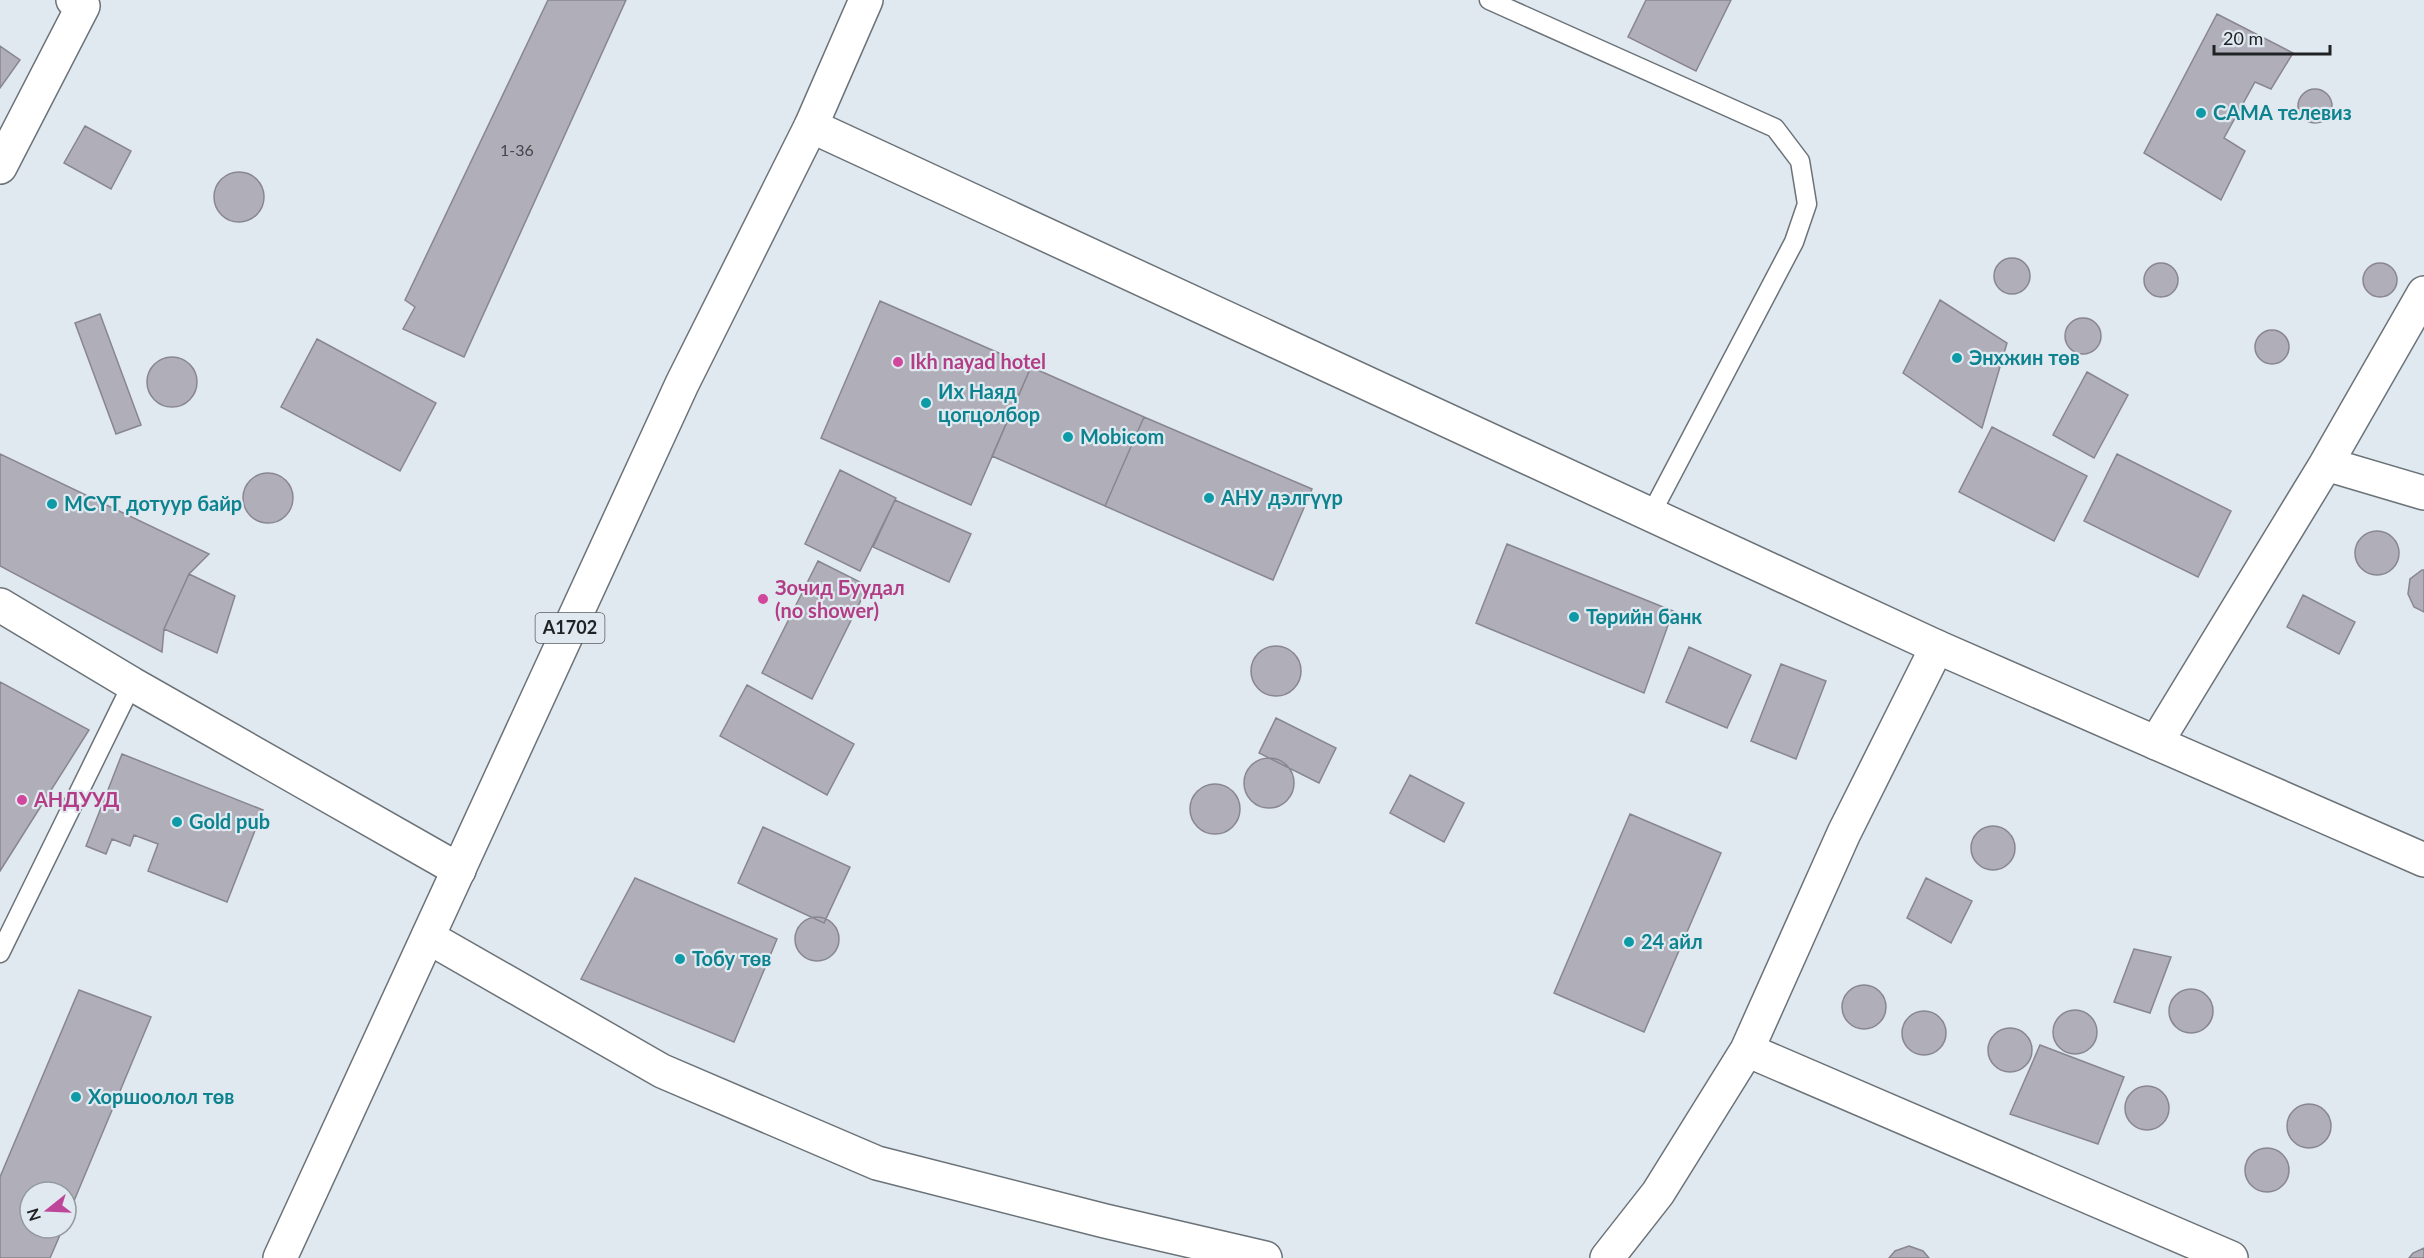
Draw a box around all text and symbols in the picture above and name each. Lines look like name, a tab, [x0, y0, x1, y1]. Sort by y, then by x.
scale bar	[2214, 18, 2330, 56]
text: 20 m	[2223, 27, 2263, 49]
place label: САМА телевиз	[2213, 100, 2352, 124]
marker: САМА телевиз	[2194, 106, 2208, 120]
house number: 1-36	[500, 140, 534, 159]
place label: Энхжин төв	[1969, 345, 2080, 369]
place label: Ikh nayad hotel	[910, 349, 1046, 373]
marker: Энхжин төв	[1950, 351, 1964, 365]
marker: Ikh nayad hotel	[891, 355, 905, 369]
place label: Их Наяд цогцолбор	[938, 379, 1040, 426]
marker: Их Наяд цогцолбор	[919, 396, 933, 410]
place label: Mobicom	[1080, 424, 1164, 448]
marker: Mobicom	[1061, 430, 1075, 444]
place label: АНУ дэлгүүр	[1220, 485, 1343, 509]
place label: МСҮТ дотуур байр	[64, 491, 242, 515]
marker: АНУ дэлгүүр	[1202, 491, 1216, 505]
marker: МСҮТ дотуур байр	[45, 497, 59, 511]
place label: Зочид Буудал (no shower)	[775, 575, 905, 622]
marker: Зочид Буудал (no shower)	[756, 592, 770, 606]
place label: Төрийн банк	[1586, 604, 1702, 628]
marker: Төрийн банк	[1567, 610, 1581, 624]
road number: A1702	[536, 613, 604, 643]
place label: АНДУУД	[33, 787, 120, 811]
marker: АНДУУД	[15, 793, 29, 807]
place label: Gold pub	[189, 809, 270, 833]
marker: Gold pub	[170, 815, 184, 829]
place label: 24 айл	[1641, 929, 1703, 953]
marker: 24 айл	[1622, 935, 1636, 949]
place label: Тобу төв	[692, 946, 771, 970]
marker: Тобу төв	[673, 952, 687, 966]
place label: Хоршоолол төв	[88, 1084, 234, 1108]
marker: Хоршоолол төв	[69, 1090, 83, 1104]
north arrow	[18, 1180, 78, 1240]
text: N	[22, 1206, 44, 1224]

